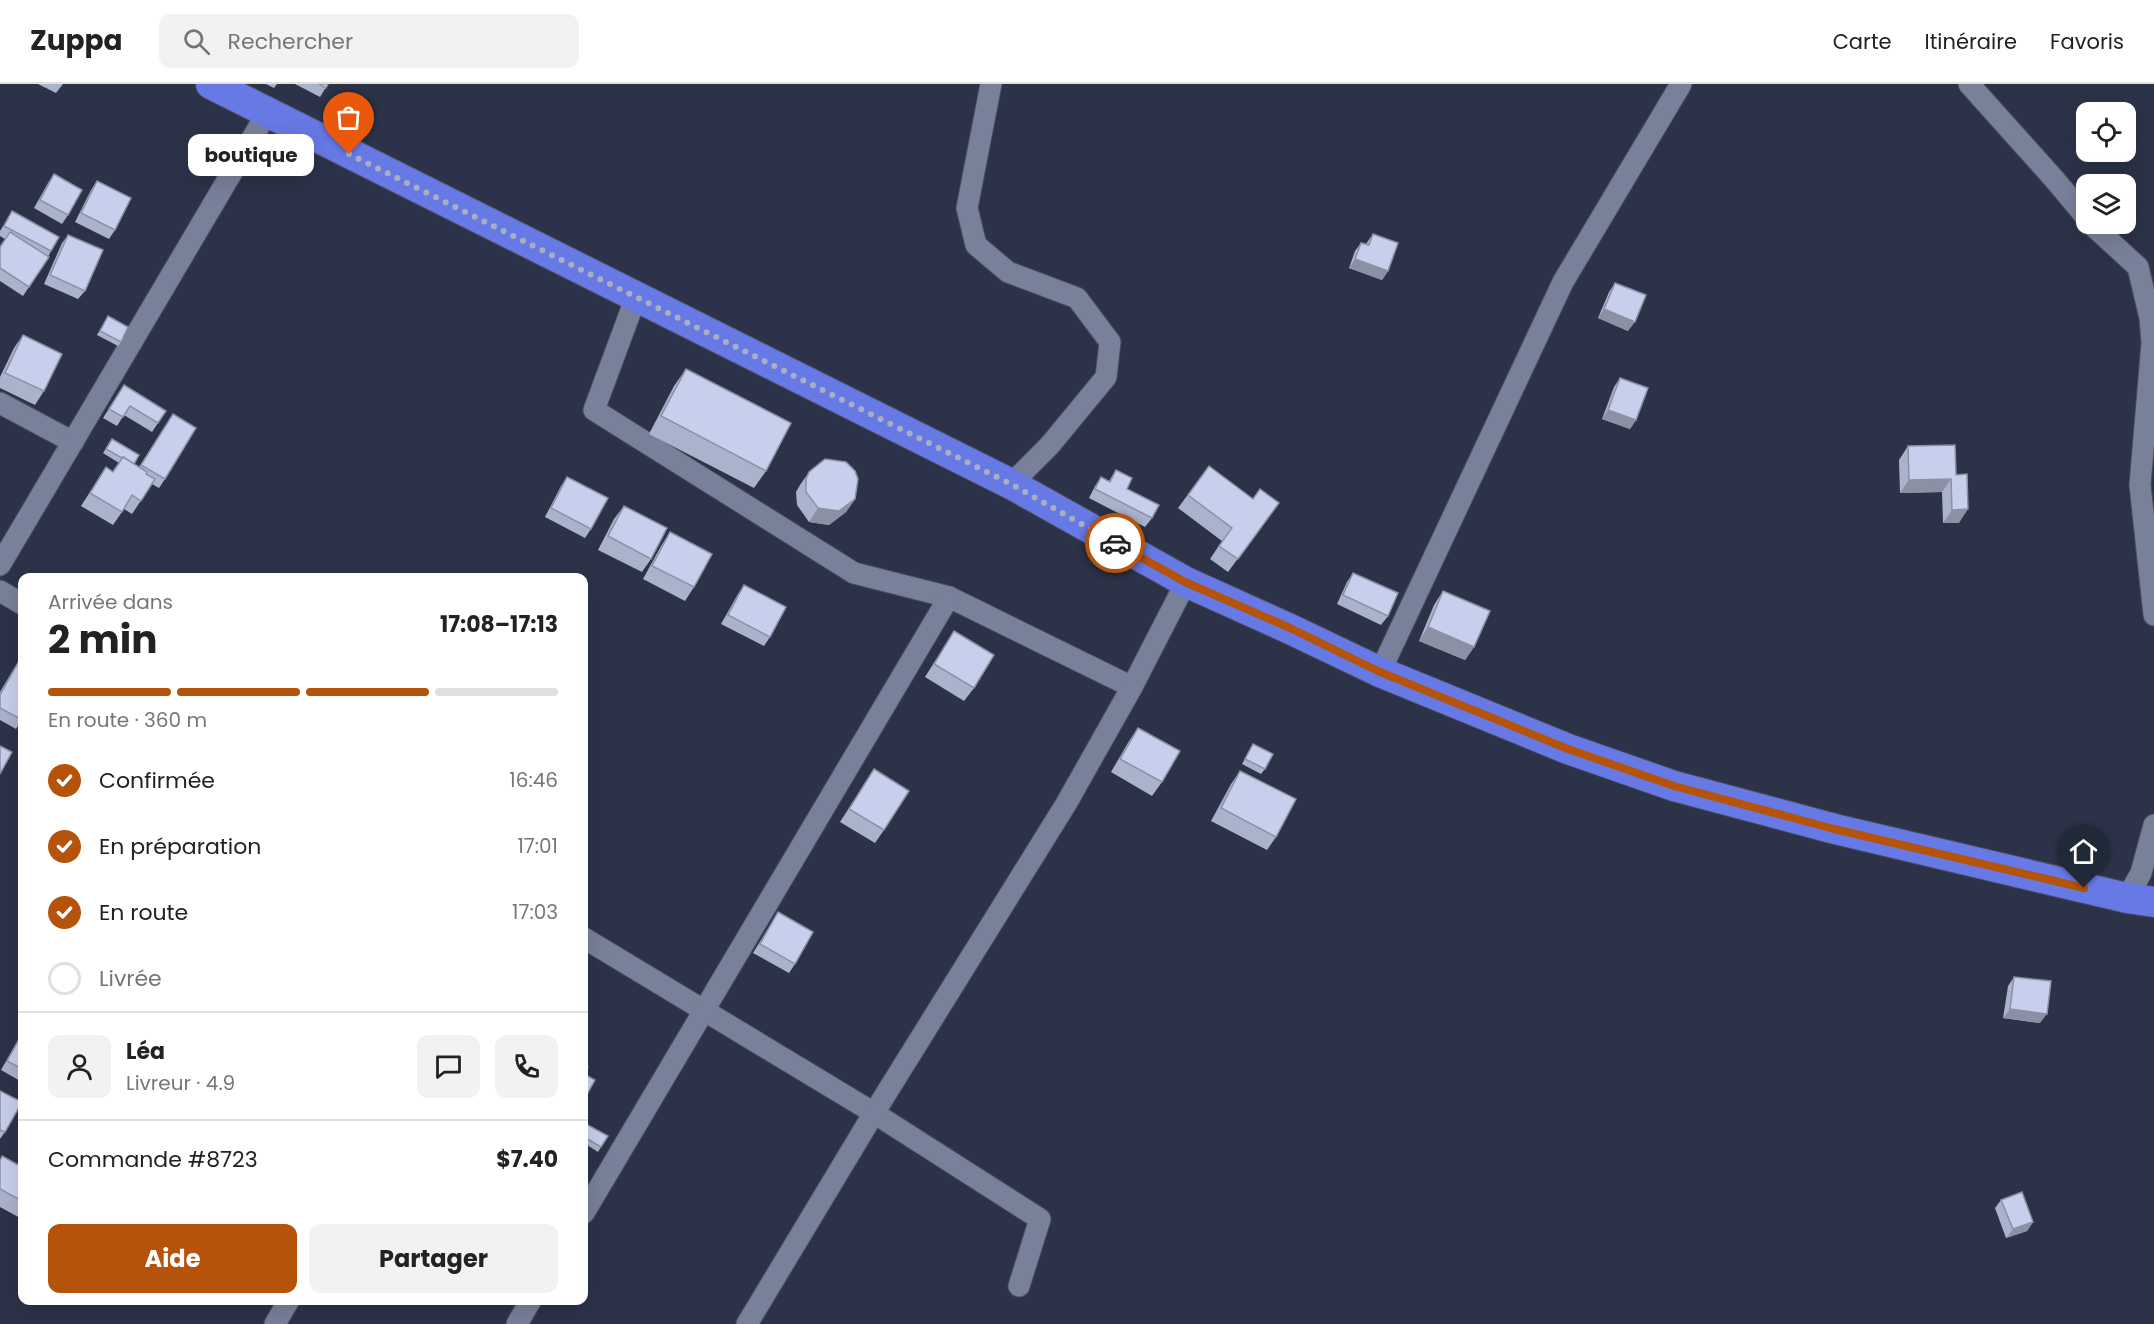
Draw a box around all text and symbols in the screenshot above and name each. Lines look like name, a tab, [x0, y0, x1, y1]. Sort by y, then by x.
search box	[159, 14, 579, 68]
text: Zuppa	[30, 21, 123, 60]
icon: search	[180, 25, 213, 58]
text: Rechercher	[228, 26, 353, 57]
text: Carte	[1833, 27, 1892, 56]
text: Itinéraire	[1925, 27, 2017, 56]
text: Favoris	[2050, 27, 2124, 56]
pin	[323, 92, 374, 154]
icon: bag	[332, 101, 365, 134]
map controls	[2076, 102, 2136, 234]
button: locate	[2076, 102, 2136, 162]
callout: boutique	[187, 133, 313, 175]
text: boutique	[204, 141, 298, 169]
button: layers	[2076, 174, 2136, 234]
courier	[1085, 513, 1145, 573]
icon: car	[1099, 527, 1132, 560]
text: Arrivée dans	[48, 588, 173, 616]
text: 17:08–17:13	[440, 609, 558, 640]
text: 2 min	[48, 612, 158, 667]
text: En route · 360 m	[48, 706, 207, 734]
icon: check	[48, 764, 81, 797]
text: Confirmée	[99, 765, 215, 796]
text: 16:46	[509, 766, 558, 794]
pin	[2058, 826, 2109, 888]
icon: check	[48, 830, 81, 863]
text: En préparation	[99, 831, 261, 862]
text: 17:01	[517, 832, 558, 860]
icon: home	[2067, 835, 2100, 868]
icon: check	[48, 896, 81, 929]
text: En route	[99, 897, 188, 928]
text: 17:03	[512, 898, 558, 926]
text: Livrée	[99, 963, 162, 994]
button: person	[48, 1035, 111, 1098]
button: chat	[417, 1035, 480, 1098]
button: phone	[495, 1035, 558, 1098]
text: Léa	[126, 1036, 165, 1067]
text: Livreur · 4.9	[126, 1069, 235, 1097]
text: Commande #8723	[48, 1144, 258, 1175]
text: $7.40	[496, 1144, 558, 1175]
button: Aide	[48, 1224, 297, 1293]
button: Partager	[309, 1224, 558, 1293]

